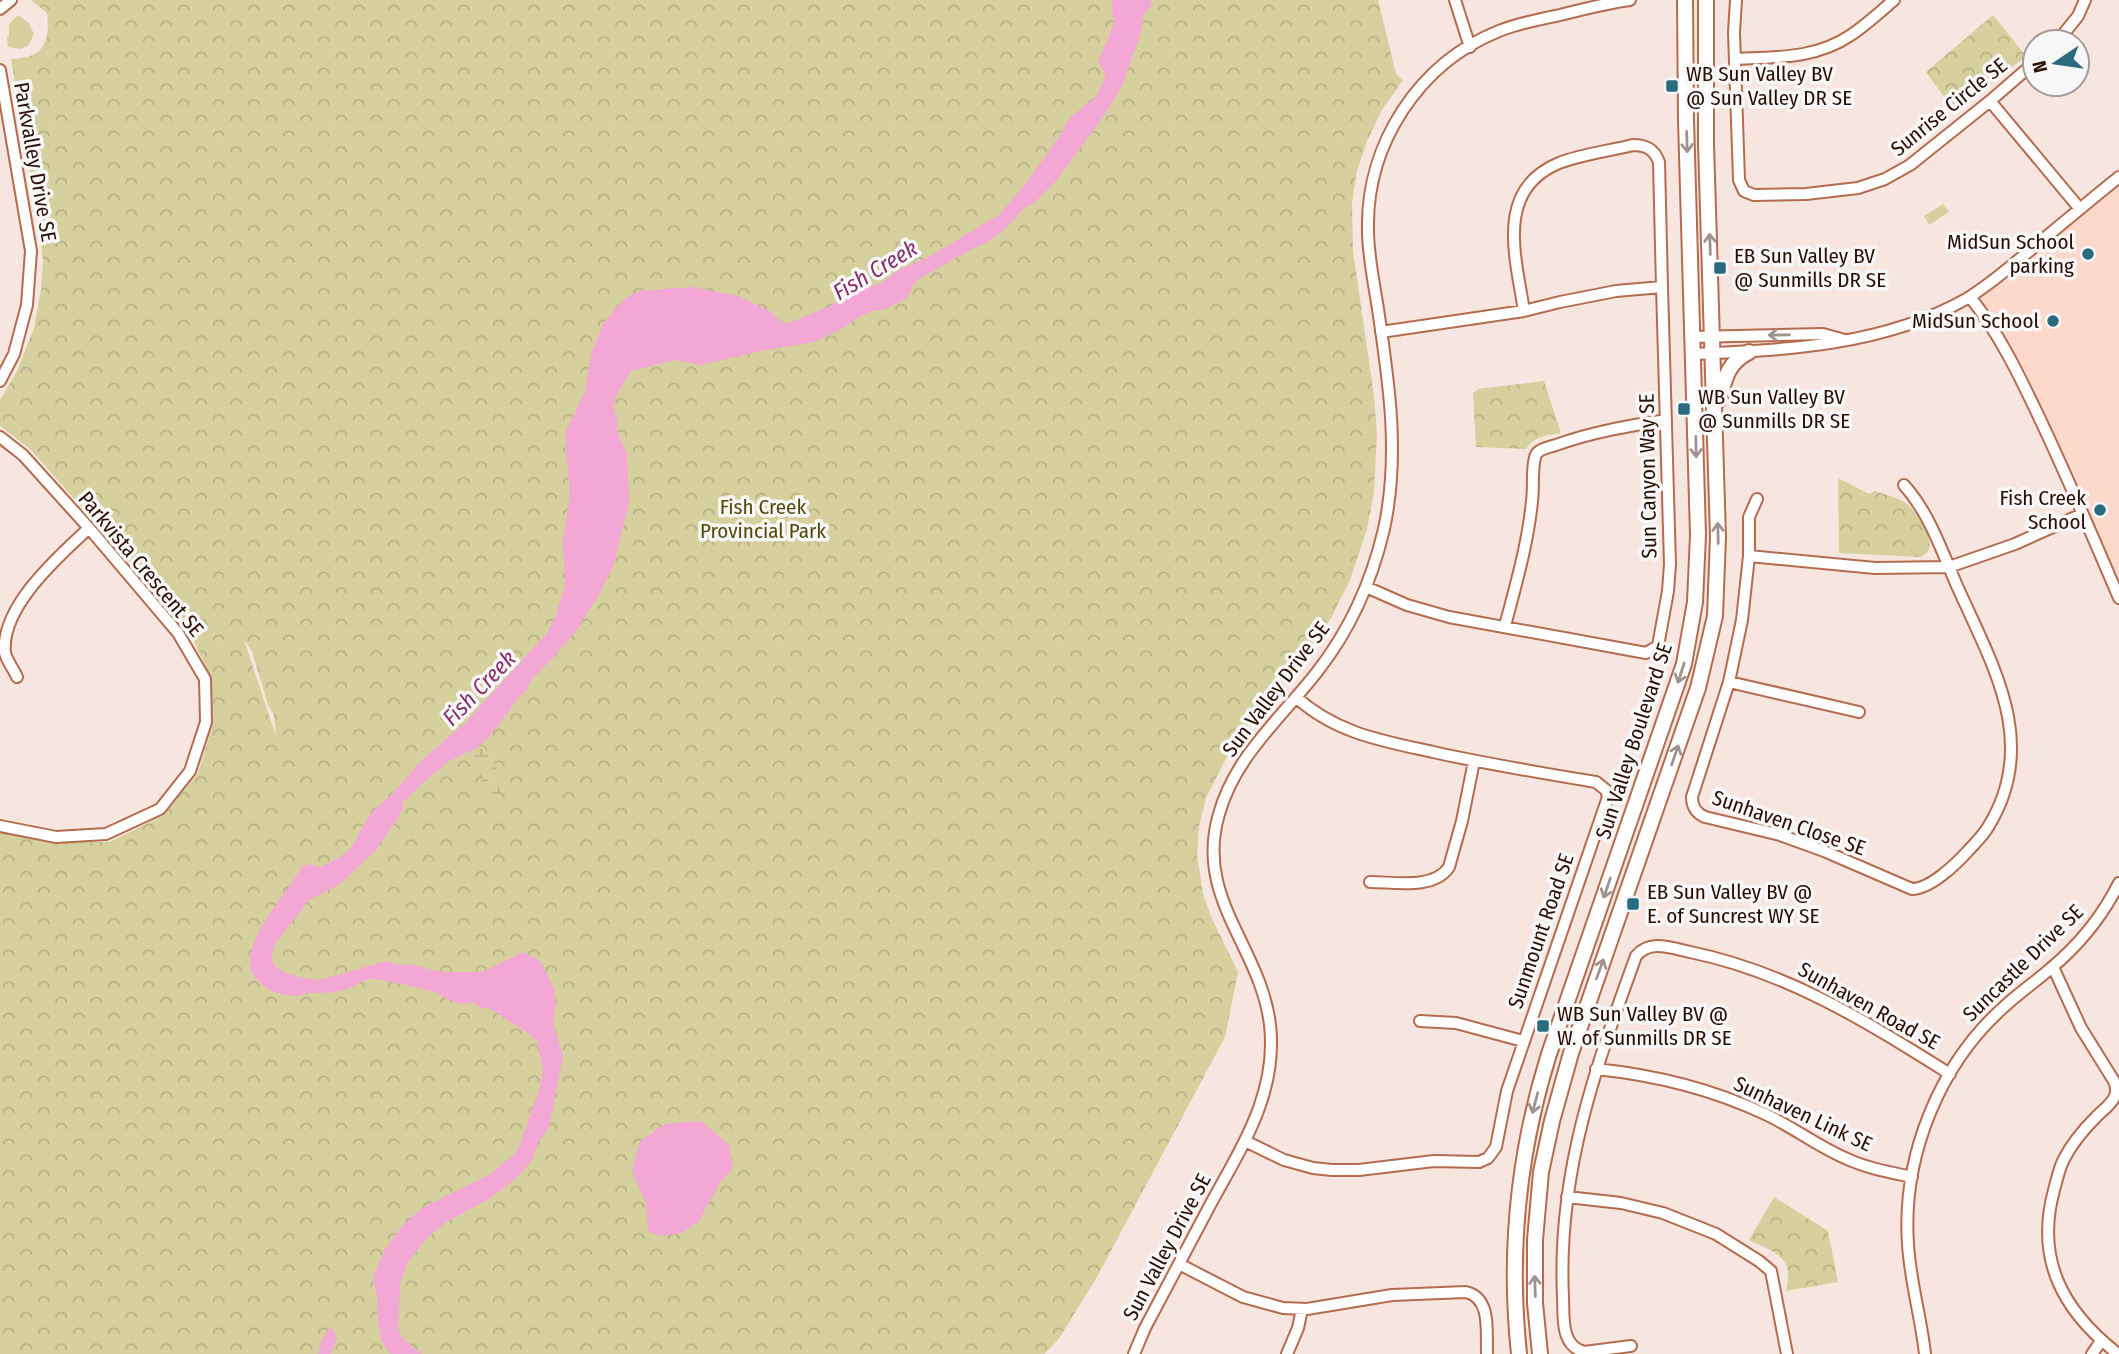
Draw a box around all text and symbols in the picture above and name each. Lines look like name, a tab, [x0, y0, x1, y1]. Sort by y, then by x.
north arrow	[2021, 28, 2091, 98]
street label: Sunrise Circle SE	[1886, 52, 2012, 162]
text: N	[2027, 59, 2052, 75]
place label: WB Sun Valley BV @ Sun Valley DR SE	[1686, 61, 1852, 111]
marker: WB Sun Valley BV @ Sun Valley DR SE	[1664, 78, 1680, 94]
street label: Parkvalley Drive SE	[8, 80, 62, 244]
one-way arrow	[1680, 130, 1694, 153]
place label: MidSun School parking	[1947, 229, 2074, 279]
one-way arrow	[1704, 233, 1717, 256]
water label: Fish Creek	[828, 234, 922, 306]
place label: EB Sun Valley BV @ Sunmills DR SE	[1734, 243, 1886, 293]
marker: MidSun School parking	[2080, 246, 2096, 262]
marker: EB Sun Valley BV @ Sunmills DR SE	[1712, 260, 1728, 276]
place label: MidSun School	[1912, 308, 2039, 334]
marker: MidSun School	[2045, 313, 2061, 329]
one-way arrow	[1768, 328, 1791, 341]
place label: WB Sun Valley BV @ Sunmills DR SE	[1698, 384, 1850, 434]
street label: Sun Canyon Way SE	[1634, 393, 1662, 559]
marker: WB Sun Valley BV @ Sunmills DR SE	[1676, 401, 1692, 417]
one-way arrow	[1689, 435, 1703, 458]
place label: Fish Creek School	[2000, 485, 2086, 535]
street label: Parkvista Crescent SE	[73, 486, 209, 642]
park label: Fish Creek Provincial Park	[700, 494, 826, 544]
marker: Fish Creek School	[2092, 502, 2108, 518]
one-way arrow	[1711, 522, 1725, 545]
street label: Sun Valley Drive SE	[1217, 616, 1335, 762]
street label: Sun Valley Boulevard SE	[1590, 640, 1678, 842]
water label: Fish Creek	[436, 645, 522, 731]
one-way arrow	[1674, 661, 1686, 683]
one-way arrow	[1670, 744, 1682, 766]
street label: Sunhaven Close SE	[1709, 785, 1869, 861]
street label: Sunmount Road SE	[1502, 850, 1580, 1012]
one-way arrow	[1600, 876, 1612, 898]
place label: EB Sun Valley BV @ E. of Suncrest WY SE	[1647, 879, 1820, 929]
marker: EB Sun Valley BV @ E. of Suncrest WY SE	[1625, 896, 1641, 912]
street label: Suncastle Drive SE	[1957, 899, 2089, 1027]
street label: Sunhaven Road SE	[1794, 956, 1944, 1056]
one-way arrow	[1595, 959, 1607, 981]
place label: WB Sun Valley BV @ W. of Sunmills DR SE	[1557, 1001, 1732, 1051]
marker: WB Sun Valley BV @ W. of Sunmills DR SE	[1535, 1018, 1551, 1034]
street label: Sunhaven Link SE	[1730, 1071, 1877, 1157]
one-way arrow	[1528, 1091, 1541, 1114]
street label: Sun Valley Drive SE	[1117, 1169, 1217, 1325]
one-way arrow	[1528, 1275, 1542, 1298]

